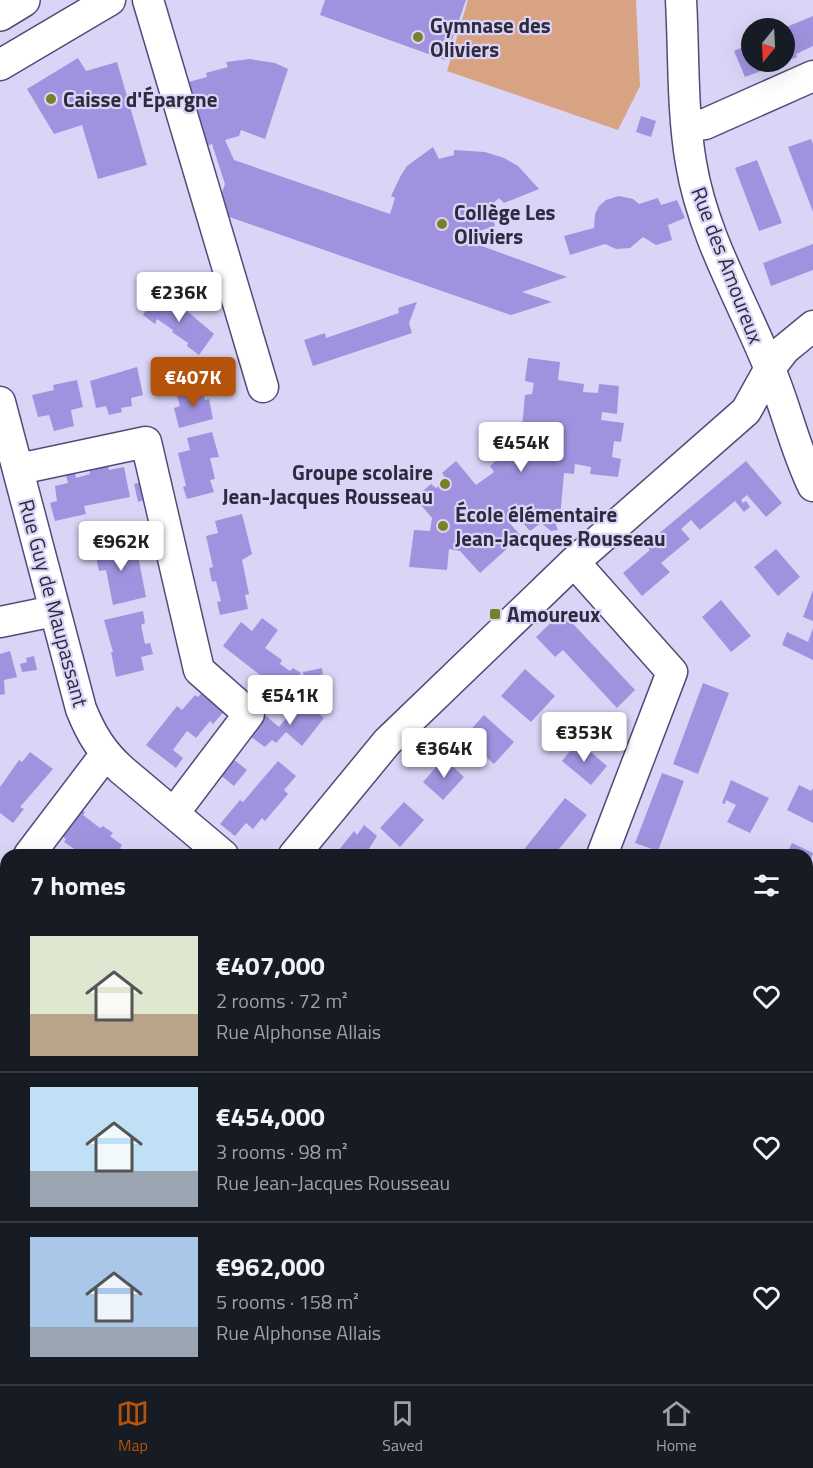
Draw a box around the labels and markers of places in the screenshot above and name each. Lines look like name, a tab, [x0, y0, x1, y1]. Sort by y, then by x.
place label: Gymnase des Oliviers	[430, 9, 551, 65]
marker: Gymnase des Oliviers	[411, 30, 425, 44]
place label: Caisse d'Épargne	[63, 83, 217, 115]
marker: Caisse d'Épargne	[44, 92, 58, 106]
place label: Collège Les Oliviers	[454, 196, 556, 252]
marker: Collège Les Oliviers	[435, 217, 449, 231]
pin: €236K	[137, 272, 221, 323]
pin: €407K	[151, 357, 235, 408]
pin: €454K	[479, 422, 563, 473]
place label: Groupe scolaire Jean-Jacques Rousseau	[222, 456, 433, 512]
marker: Groupe scolaire Jean-Jacques Rousseau	[438, 477, 452, 491]
place label: École élémentaire Jean-Jacques Rousseau	[455, 498, 666, 554]
marker: École élémentaire Jean-Jacques Rousseau	[436, 519, 450, 533]
pin: €962K	[79, 521, 163, 572]
place label: Amoureux	[507, 598, 600, 630]
marker: Amoureux	[488, 607, 502, 621]
pin: €541K	[248, 675, 332, 726]
pin: €353K	[542, 712, 626, 763]
pin: €364K	[402, 728, 486, 779]

